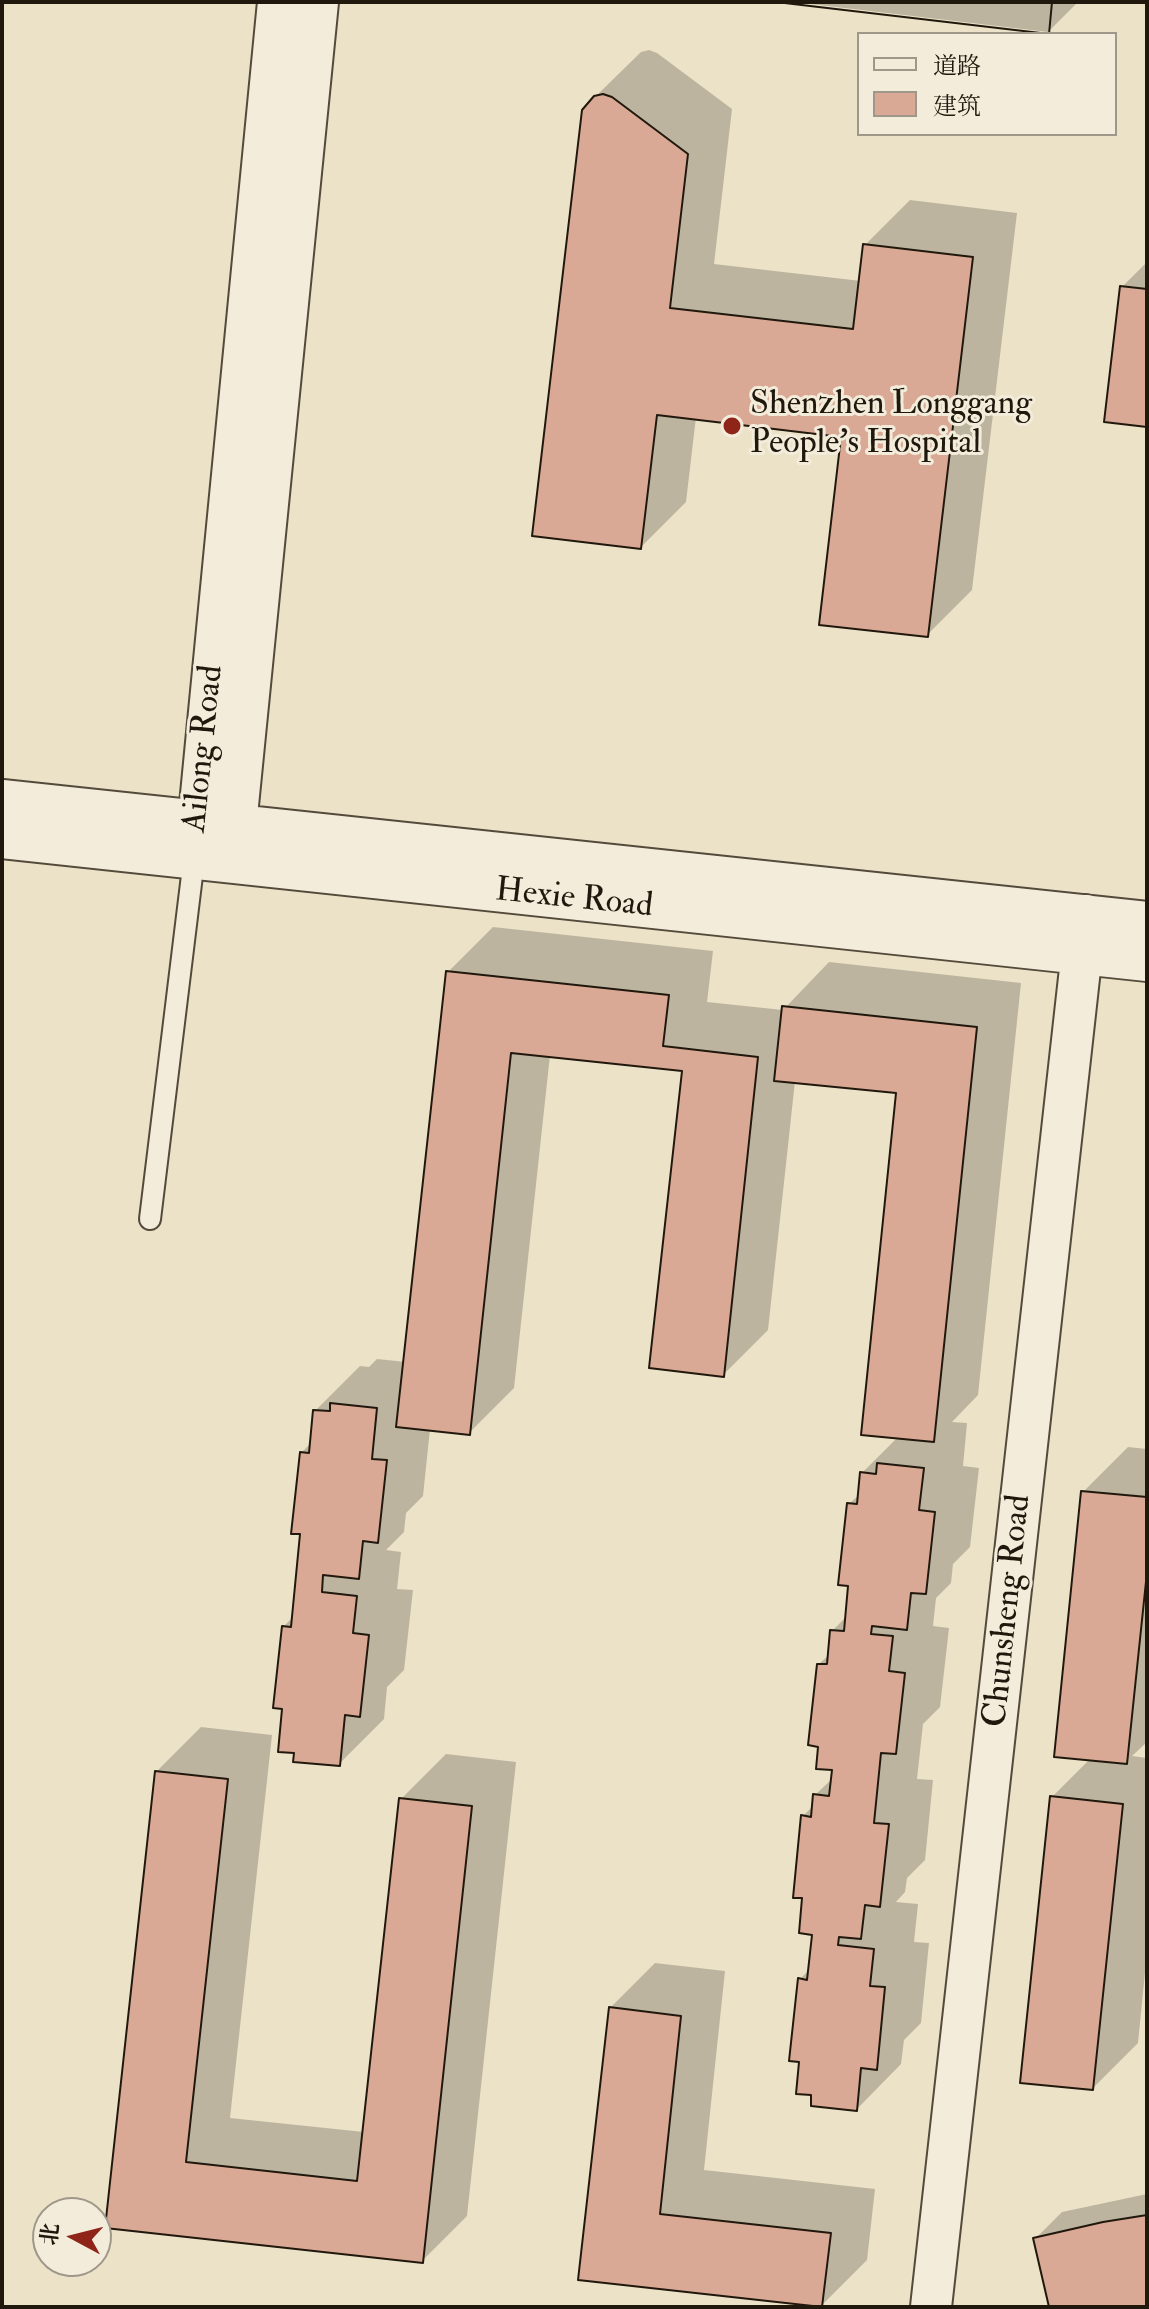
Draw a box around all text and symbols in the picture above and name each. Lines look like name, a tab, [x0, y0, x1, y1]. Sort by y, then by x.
legend	[857, 32, 1117, 136]
text: 道路	[933, 51, 981, 82]
text: 建筑	[933, 91, 981, 122]
place label: Shenzhen Longgang People’s Hospital	[750, 386, 1032, 466]
marker: Shenzhen Longgang People’s Hospital	[721, 415, 743, 437]
street label: Ailong Road	[176, 663, 234, 835]
street label: Hexie Road	[493, 871, 655, 929]
street label: Chunsheng Road	[976, 1493, 1042, 1729]
north arrow	[32, 2197, 112, 2277]
text: 北	[35, 2222, 65, 2247]

